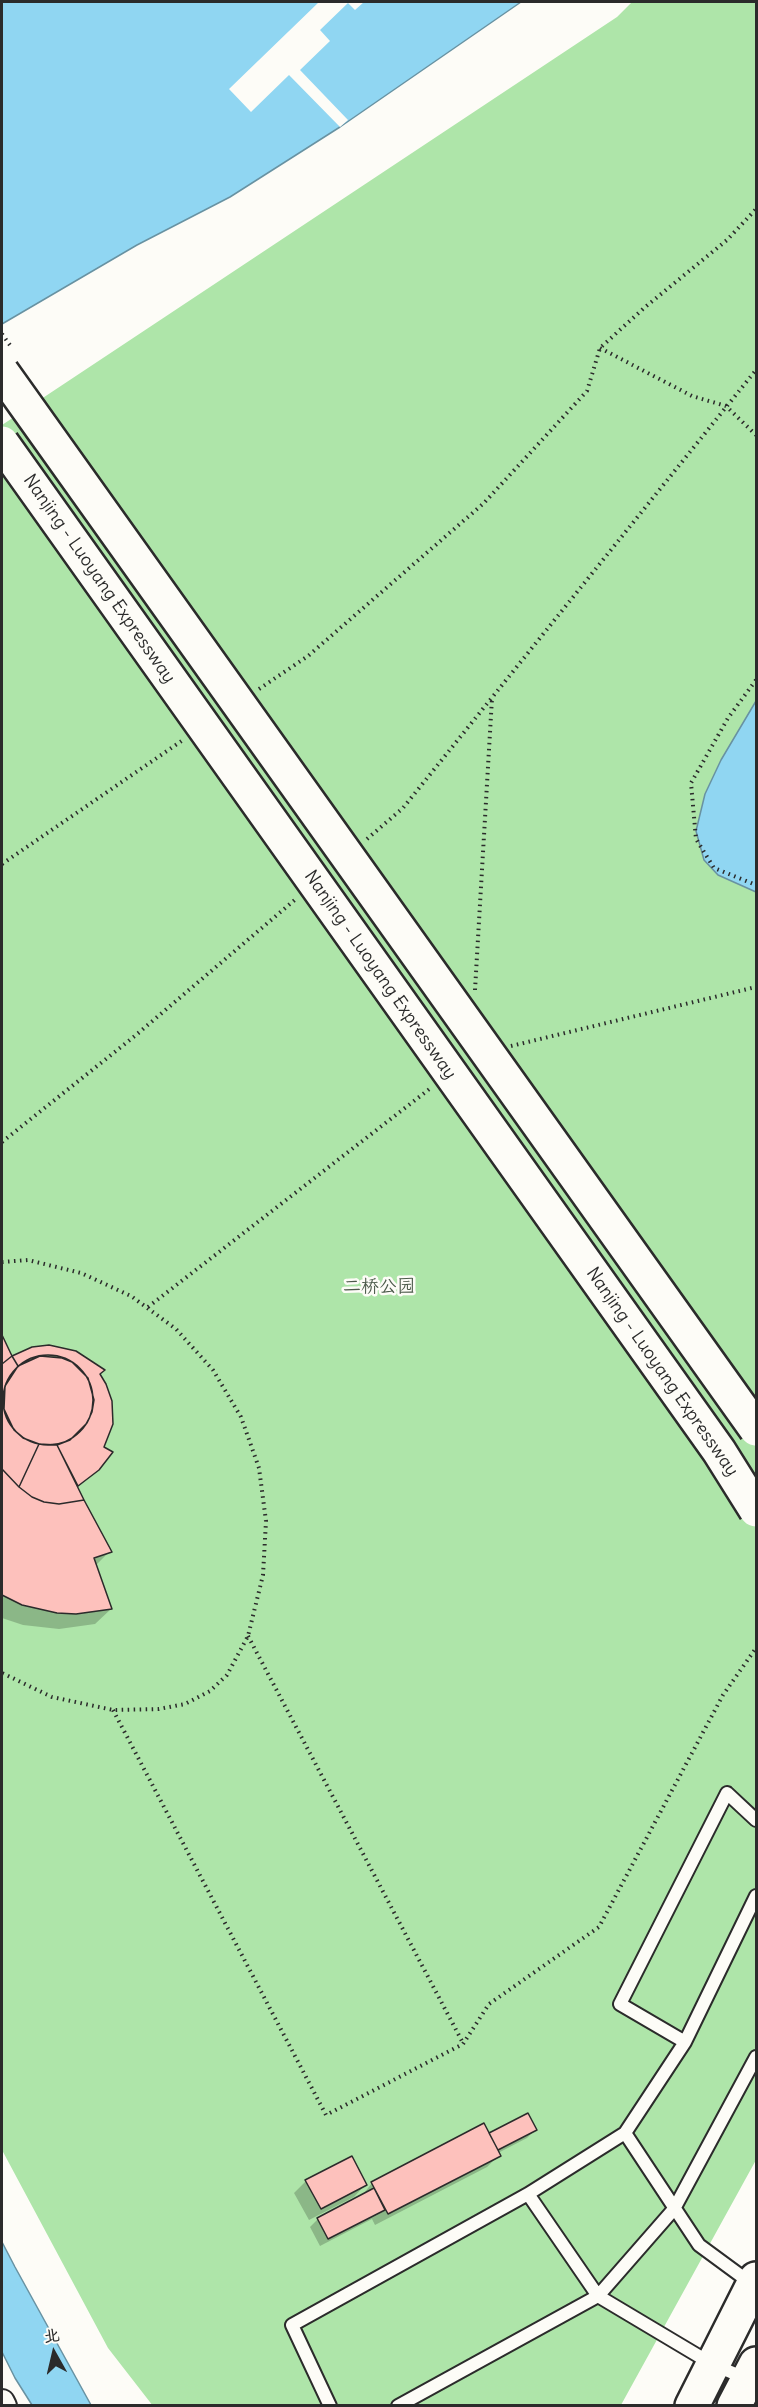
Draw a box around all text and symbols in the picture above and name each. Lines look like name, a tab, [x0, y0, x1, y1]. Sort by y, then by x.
street label: Nanjing - Luoyang Expressway	[18, 470, 180, 688]
street label: Nanjing - Luoyang Expressway	[299, 866, 461, 1084]
street label: Nanjing - Luoyang Expressway	[581, 1263, 743, 1481]
park label: 二桥公园	[343, 1276, 415, 1298]
north arrow	[24, 2323, 84, 2383]
text: 北	[42, 2324, 61, 2346]

